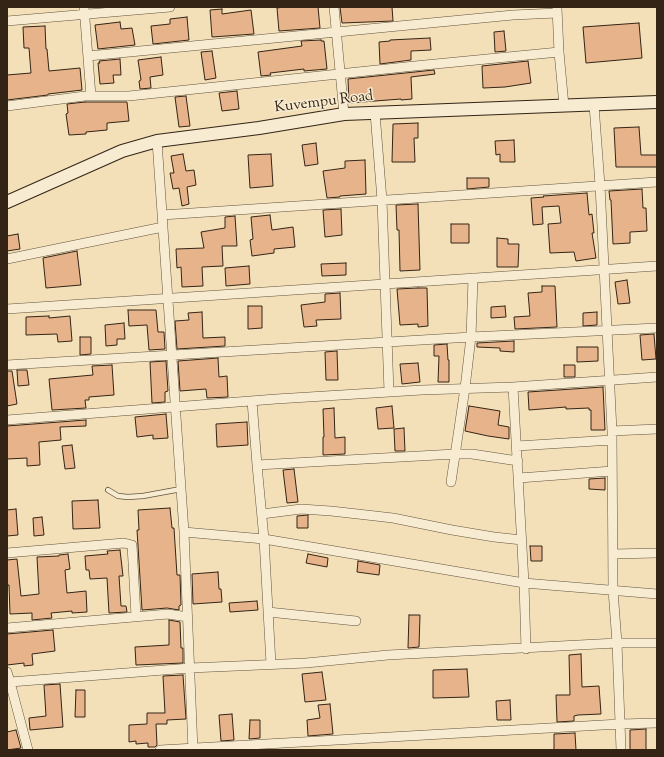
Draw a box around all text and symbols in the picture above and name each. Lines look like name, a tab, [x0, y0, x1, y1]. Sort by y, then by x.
street label: Kuvempu Road	[274, 88, 374, 118]

